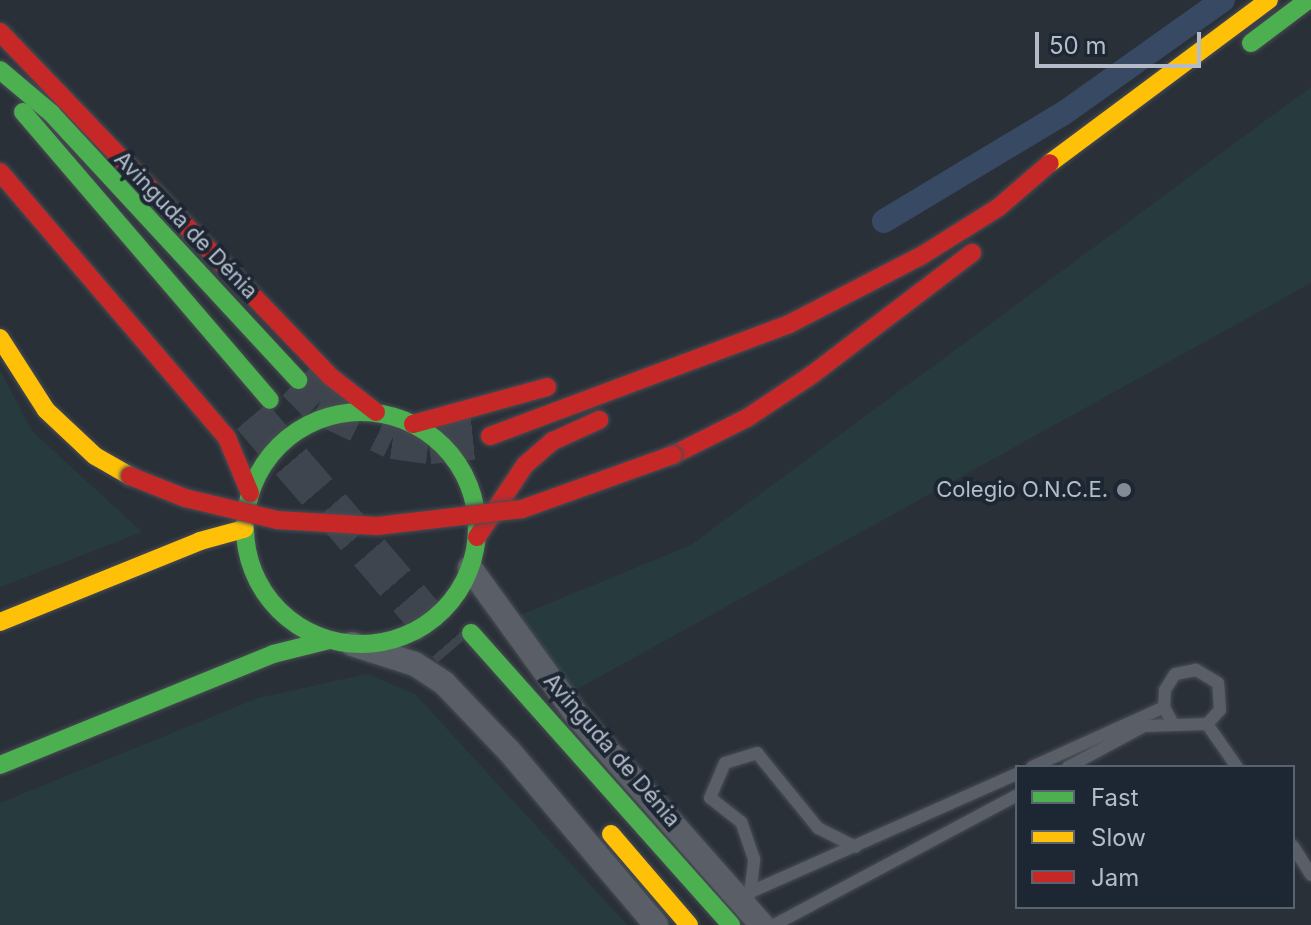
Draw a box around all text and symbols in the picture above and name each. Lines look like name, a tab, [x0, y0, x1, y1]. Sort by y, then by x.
scale bar	[1039, 16, 1205, 66]
text: 50 m	[1049, 31, 1107, 60]
street label: Avinguda de Dénia	[109, 146, 263, 304]
place label: Colegio O.N.C.E.	[936, 477, 1108, 503]
marker: Colegio O.N.C.E.	[1115, 481, 1133, 499]
street label: Avinguda de Dénia	[538, 668, 686, 832]
legend	[1015, 765, 1295, 909]
text: Fast	[1091, 783, 1139, 812]
text: Slow	[1091, 823, 1146, 852]
text: Jam	[1091, 863, 1139, 892]

